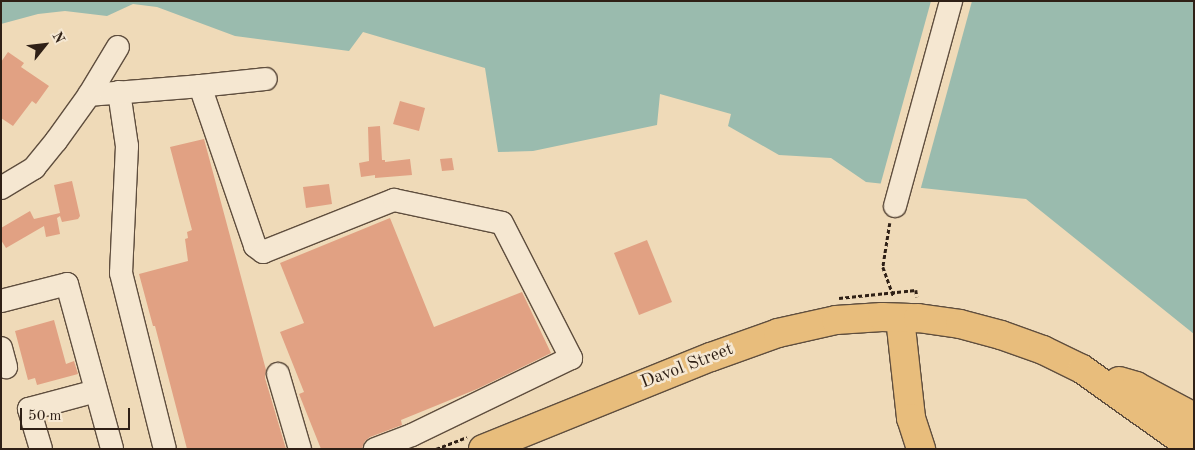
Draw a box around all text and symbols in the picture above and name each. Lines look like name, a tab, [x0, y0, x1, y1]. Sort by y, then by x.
north arrow	[20, 20, 70, 70]
text: N	[49, 30, 67, 46]
street label: Davol Street	[638, 338, 736, 394]
scale bar	[22, 398, 132, 430]
text: 50 m	[28, 409, 62, 424]

